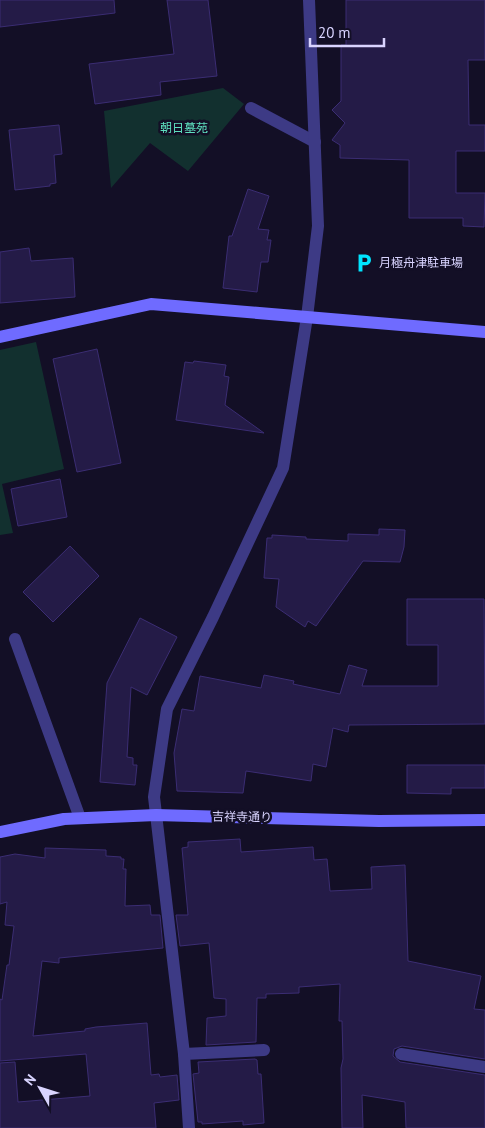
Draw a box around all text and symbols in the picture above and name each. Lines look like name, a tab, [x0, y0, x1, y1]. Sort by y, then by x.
scale bar	[310, 15, 384, 47]
text: 20 m	[318, 23, 351, 42]
park label: 朝日墓苑	[160, 120, 208, 135]
parking icon: 月極舟津駐車場	[353, 252, 375, 274]
place label: 月極舟津駐車場	[379, 255, 463, 270]
street label: 吉祥寺通り	[212, 808, 272, 825]
north arrow	[15, 1063, 65, 1113]
text: N	[20, 1071, 40, 1089]

